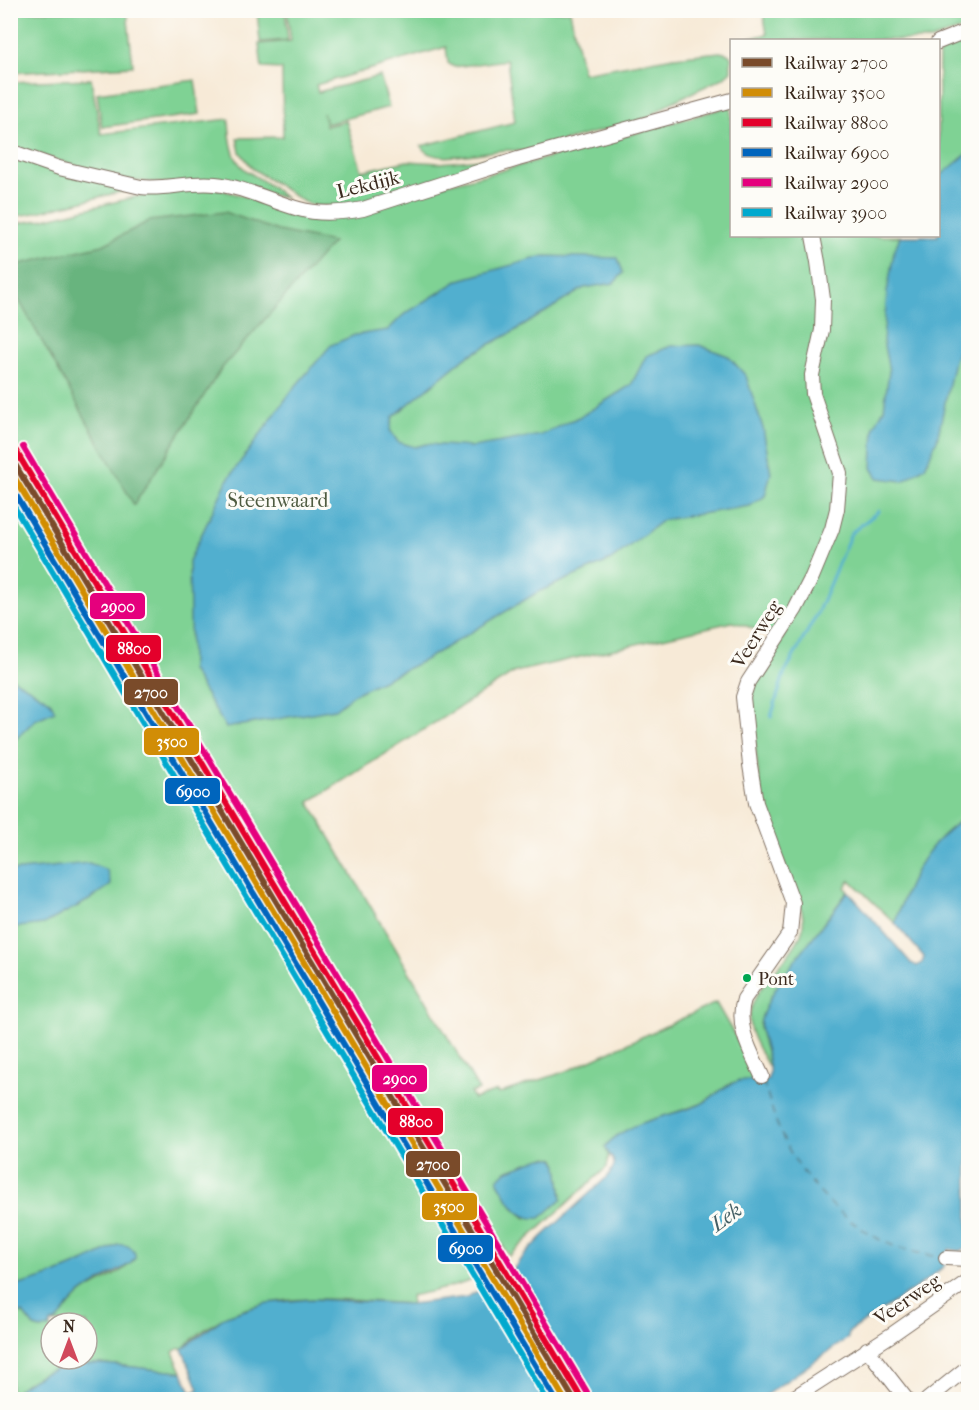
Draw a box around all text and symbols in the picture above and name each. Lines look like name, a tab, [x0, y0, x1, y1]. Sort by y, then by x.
legend	[730, 39, 940, 237]
text: Railway 2700	[784, 53, 888, 74]
text: Railway 3500	[784, 83, 885, 104]
text: Railway 8800	[784, 113, 888, 134]
text: Railway 6900	[784, 143, 890, 164]
street label: Lekdijk	[334, 165, 403, 203]
text: Railway 2900	[784, 173, 889, 194]
text: Railway 3900	[784, 203, 887, 224]
park label: Steenwaard	[228, 489, 329, 512]
line badge: 2900	[89, 592, 146, 620]
street label: Veerweg	[726, 596, 786, 673]
text: 2900	[101, 597, 135, 617]
line badge: 8800	[105, 634, 162, 663]
text: 8800	[117, 639, 151, 658]
line badge: 2700	[123, 678, 179, 706]
text: 2700	[134, 683, 168, 702]
line badge: 3500	[143, 727, 200, 756]
text: 3500	[156, 732, 188, 752]
line badge: 6900	[164, 777, 221, 805]
text: 6900	[176, 782, 211, 802]
place label: Pont	[758, 969, 795, 990]
marker: Pont	[741, 972, 753, 984]
line badge: 2900	[371, 1064, 428, 1093]
text: 2900	[383, 1069, 417, 1089]
line badge: 8800	[387, 1107, 444, 1136]
text: 8800	[399, 1112, 433, 1131]
line badge: 2700	[405, 1150, 461, 1178]
text: 2700	[416, 1155, 450, 1174]
line badge: 3500	[421, 1192, 478, 1221]
text: 3500	[433, 1197, 465, 1217]
water label: Lek	[704, 1198, 746, 1237]
line badge: 6900	[437, 1234, 494, 1263]
text: 6900	[449, 1239, 484, 1259]
street label: Veerweg	[869, 1269, 945, 1331]
north arrow	[39, 1311, 99, 1371]
text: N	[63, 1317, 76, 1336]

